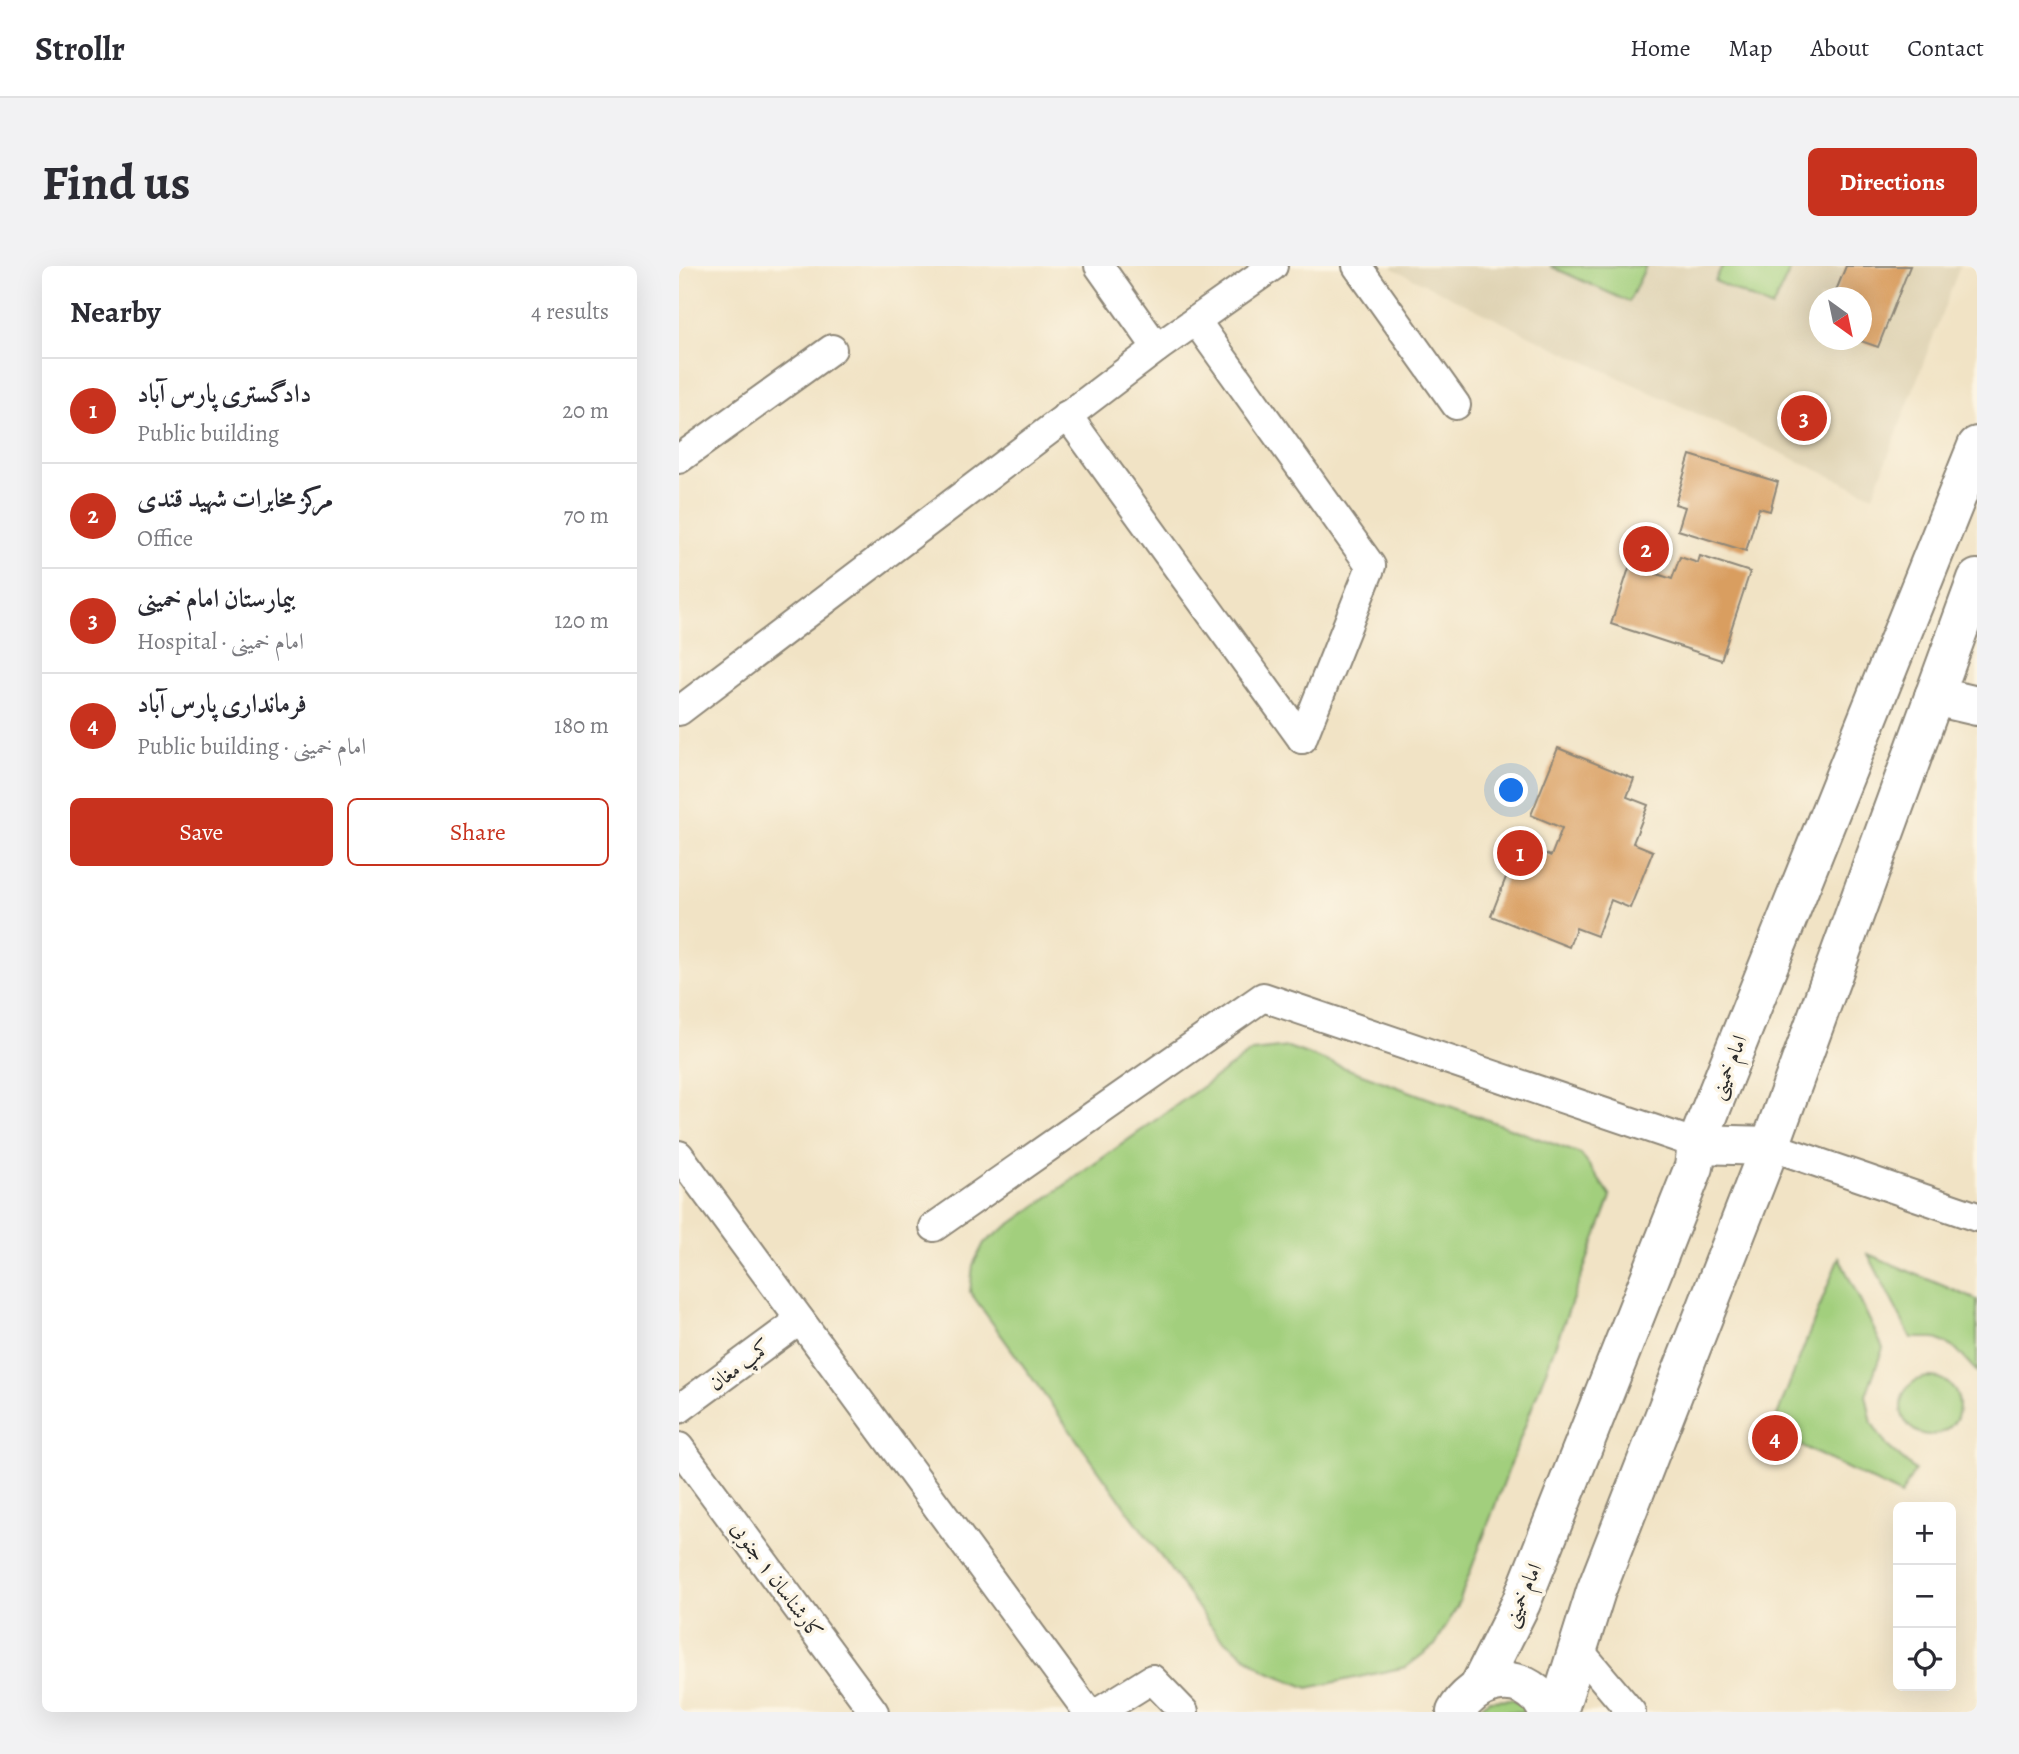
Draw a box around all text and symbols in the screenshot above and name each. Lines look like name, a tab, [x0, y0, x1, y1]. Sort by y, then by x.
text: Strollr	[35, 26, 125, 71]
text: Home	[1630, 32, 1691, 64]
text: Map	[1729, 32, 1773, 64]
text: About	[1811, 32, 1869, 64]
text: Contact	[1907, 32, 1984, 64]
button: Directions	[1808, 148, 1977, 216]
text: Find us	[42, 149, 190, 216]
north arrow	[1809, 287, 1872, 350]
text: Nearby	[70, 292, 161, 332]
text: 4 results	[531, 296, 609, 327]
text: دادگستری پارس آباد	[137, 376, 311, 411]
pin: 3	[1781, 392, 1827, 444]
text: 1	[89, 395, 97, 426]
text: 20 m	[562, 395, 609, 426]
text: Public building	[137, 418, 279, 449]
text: مرکز مخابرات شهید قندی	[137, 481, 333, 516]
text: 2	[87, 500, 99, 531]
text: 70 m	[563, 500, 609, 531]
text: Office	[137, 523, 193, 554]
pin: 2	[1623, 523, 1669, 575]
text: بیمارستان امام خمینی	[137, 581, 295, 616]
text: 3	[88, 605, 98, 636]
text: 120 m	[554, 605, 609, 636]
text: Hospital · امام خمینی	[137, 626, 304, 657]
text: فرمانداری پارس آباد	[137, 686, 307, 721]
text: 4	[88, 710, 98, 741]
text: 180 m	[554, 710, 609, 741]
text: Public building · امام خمینی	[137, 731, 366, 762]
your location	[1494, 773, 1528, 807]
button: Save	[70, 798, 333, 866]
button: Share	[347, 798, 609, 866]
pin: 1	[1497, 827, 1543, 879]
street label: امام خمینی	[1702, 1031, 1757, 1105]
street label: کمپ مغان	[703, 1333, 778, 1399]
pin: 4	[1752, 1412, 1798, 1464]
map controls	[1893, 1502, 1956, 1691]
button: +	[1893, 1502, 1956, 1565]
street label: کارشناسان ۱ جنوبی	[724, 1515, 829, 1645]
street label: امام خمینی	[1496, 1559, 1552, 1633]
button: −	[1893, 1565, 1956, 1628]
button: locate	[1893, 1628, 1956, 1691]

